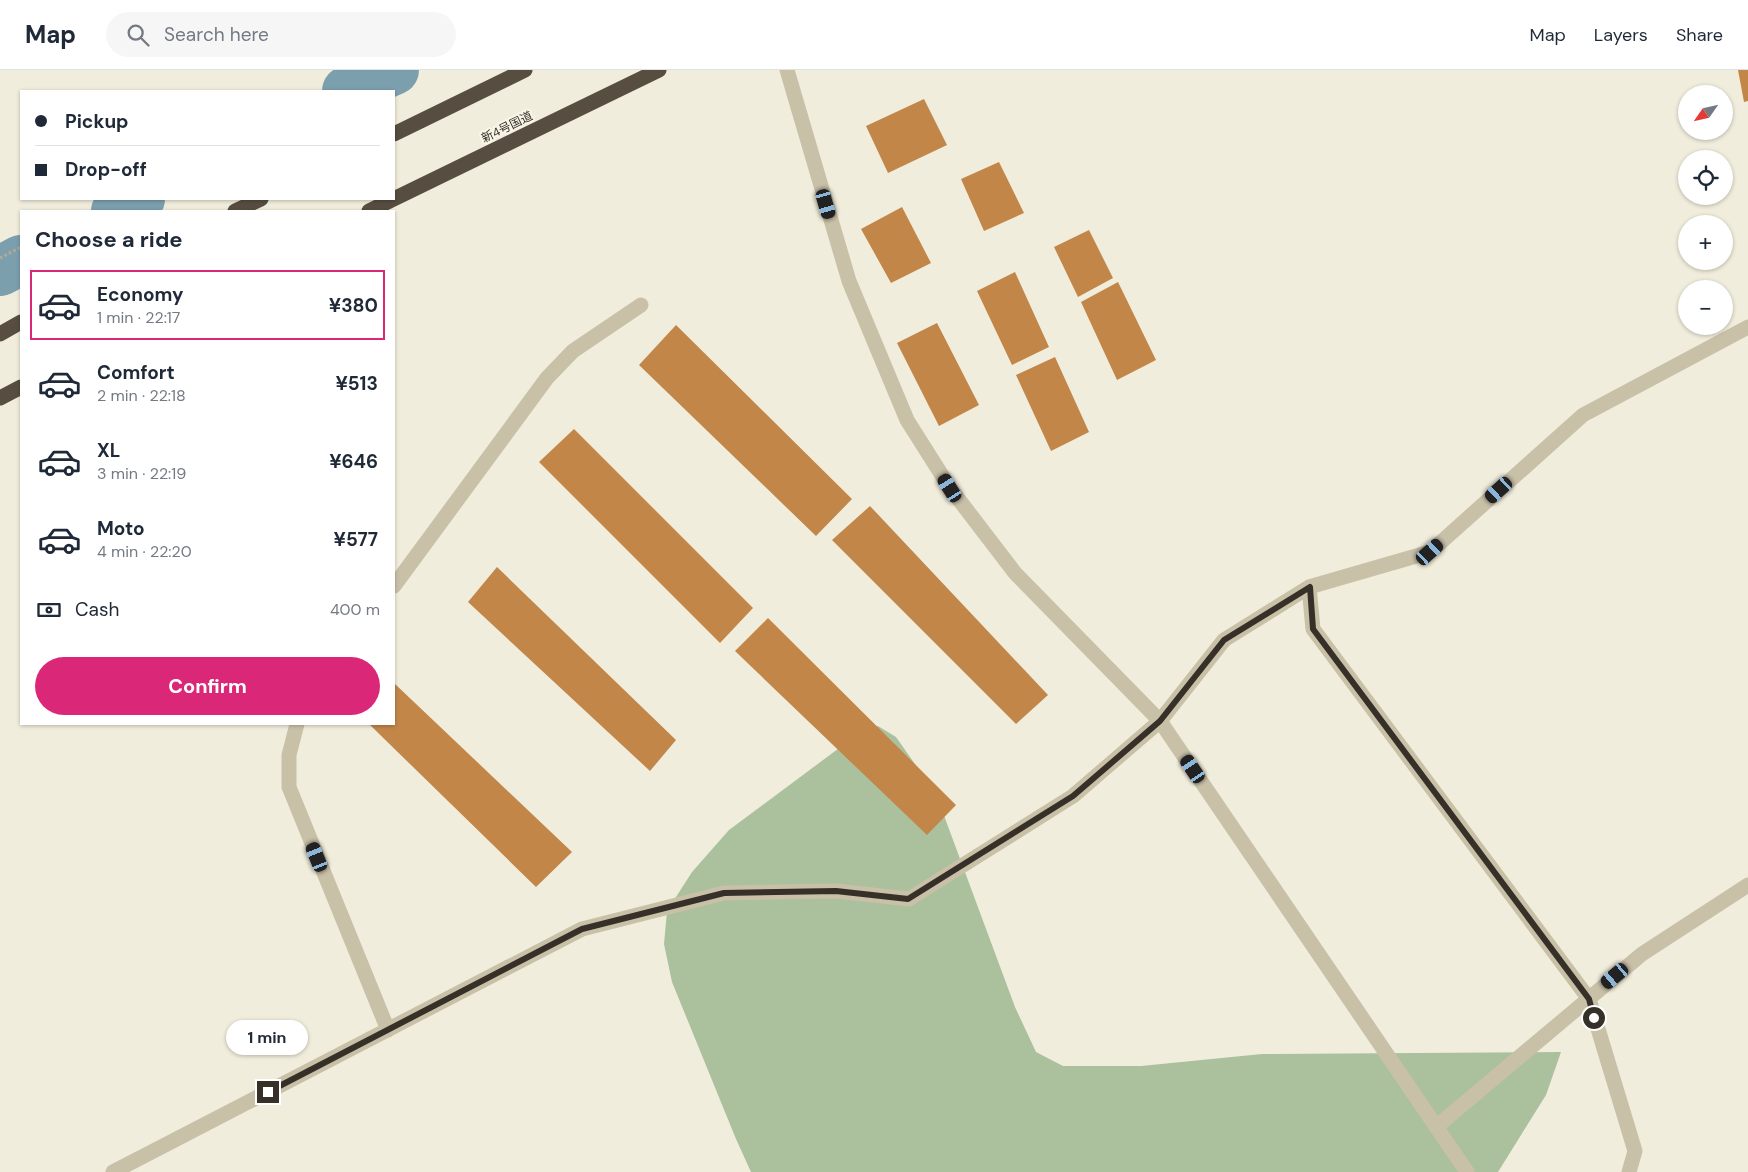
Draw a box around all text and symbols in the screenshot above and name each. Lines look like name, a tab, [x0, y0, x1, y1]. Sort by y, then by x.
search box	[106, 12, 456, 57]
text: Map	[25, 19, 76, 50]
icon: search	[124, 21, 152, 49]
text: Search here	[164, 22, 269, 47]
text: Map	[1530, 23, 1566, 47]
text: Layers	[1594, 23, 1648, 47]
text: Share	[1676, 23, 1723, 47]
north arrow	[1678, 85, 1732, 140]
map controls	[1678, 85, 1733, 335]
street label: 新4号国道	[479, 108, 535, 146]
text: Pickup	[65, 109, 129, 134]
button: locate	[1678, 150, 1733, 205]
text: Drop-off	[65, 157, 147, 182]
car	[814, 188, 837, 220]
button: +	[1678, 215, 1733, 270]
text: Choose a ride	[35, 225, 183, 254]
button: −	[1678, 280, 1733, 335]
text: Economy	[97, 282, 184, 307]
icon: car	[37, 283, 82, 328]
text: ¥380	[329, 293, 378, 318]
text: 1 min · 22:17	[97, 307, 180, 328]
text: Comfort	[97, 360, 175, 385]
icon: car	[37, 361, 82, 406]
text: ¥513	[335, 371, 378, 396]
text: 2 min · 22:18	[97, 385, 186, 406]
text: XL	[97, 438, 120, 463]
icon: car	[37, 439, 82, 484]
text: ¥646	[329, 449, 378, 474]
text: 3 min · 22:19	[97, 463, 186, 484]
car	[935, 471, 964, 505]
car	[1482, 474, 1515, 506]
text: Moto	[97, 516, 145, 541]
icon: car	[37, 517, 82, 562]
text: ¥577	[334, 527, 378, 552]
car	[1413, 536, 1446, 568]
text: 4 min · 22:20	[97, 541, 192, 562]
icon: cash	[35, 596, 63, 624]
text: Cash	[75, 597, 119, 622]
text: 400 m	[330, 599, 380, 620]
button: Confirm	[35, 657, 380, 715]
car	[1178, 752, 1207, 786]
car	[304, 840, 329, 874]
car	[1598, 961, 1631, 991]
route start	[1583, 1007, 1605, 1029]
callout: 1 min	[227, 1020, 309, 1054]
text: 1 min	[248, 1027, 286, 1048]
route end	[257, 1081, 279, 1103]

